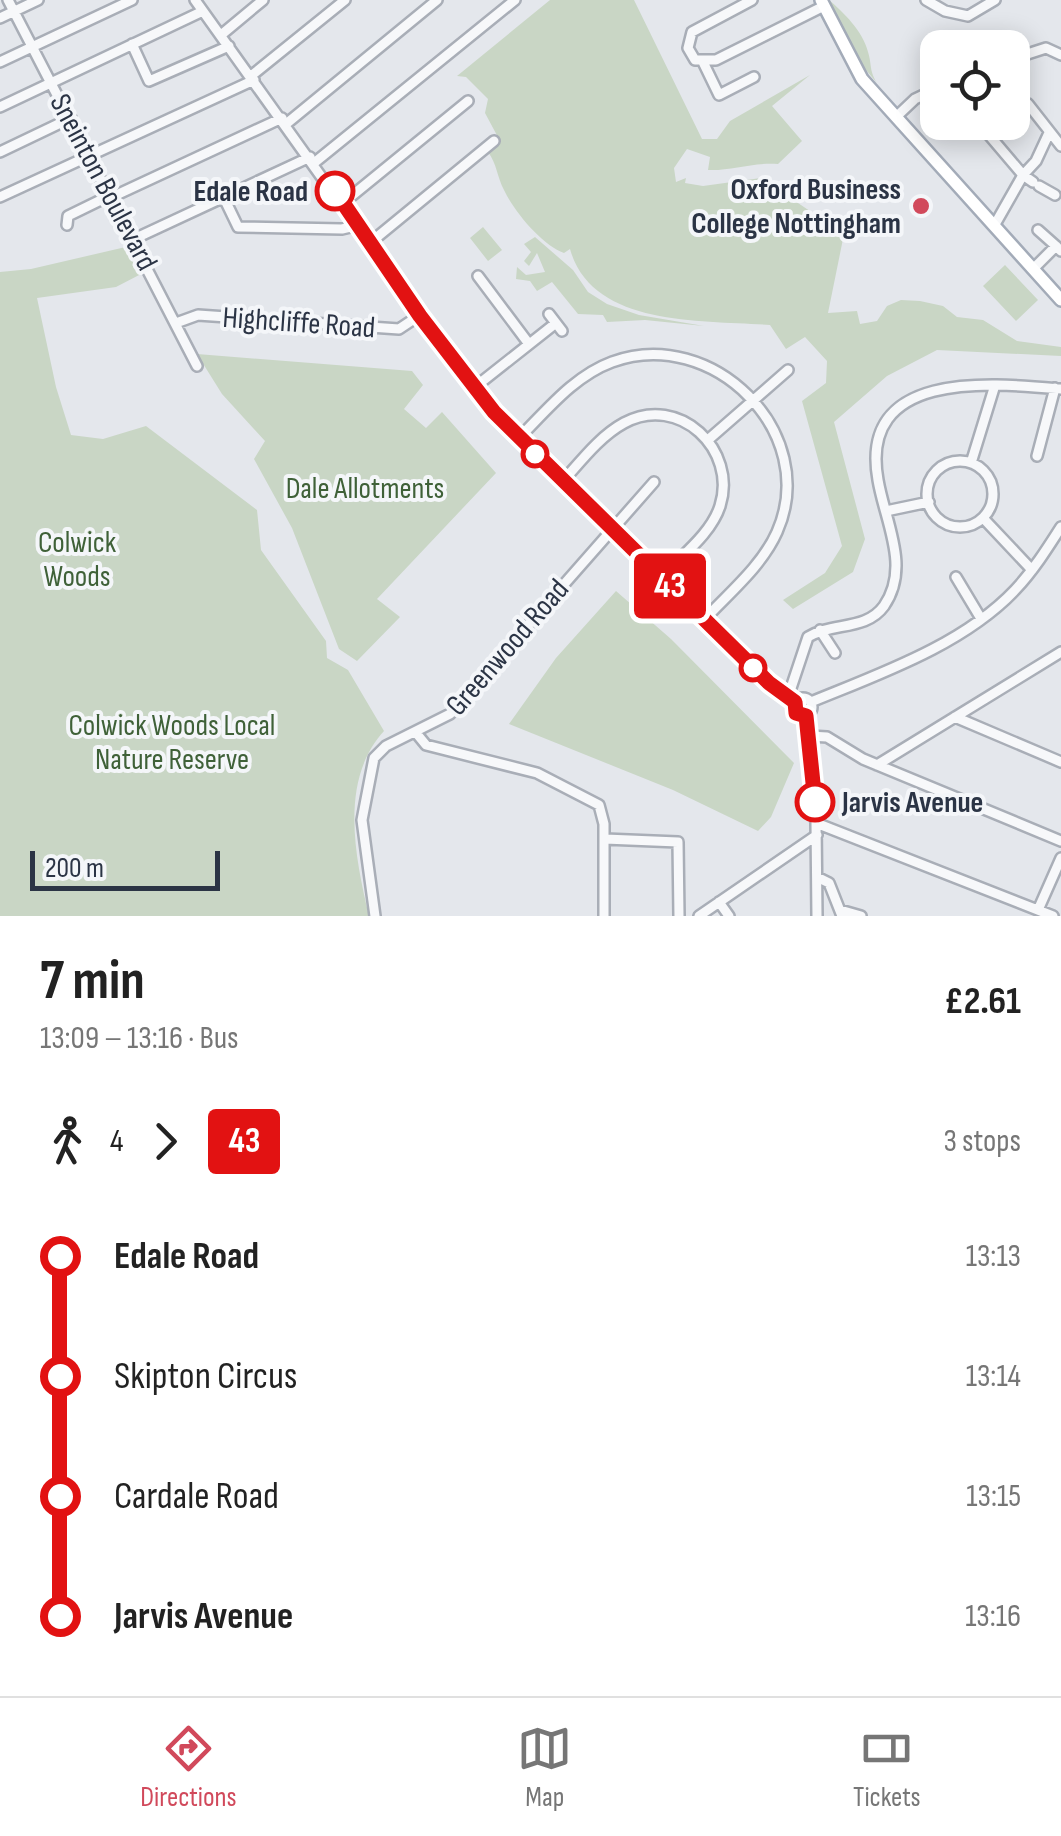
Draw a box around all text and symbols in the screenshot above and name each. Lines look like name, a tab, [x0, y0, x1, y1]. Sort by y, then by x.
map controls	[920, 30, 1030, 140]
button: locate	[920, 30, 1030, 140]
street label: Sneinton Boulevard	[42, 88, 165, 277]
marker: Edale Road	[316, 172, 354, 210]
place label: Oxford Business College Nottingham	[691, 172, 901, 242]
place label: Edale Road	[193, 174, 308, 210]
marker: Oxford Business College Nottingham	[910, 195, 932, 217]
street label: Highcliffe Road	[221, 300, 376, 346]
unlabelled marker	[522, 441, 548, 467]
park label: Dale Allotments	[286, 471, 444, 507]
park label: Colwick Woods	[38, 525, 117, 595]
line badge: 43	[625, 554, 715, 618]
text: 43	[654, 565, 686, 608]
street label: Greenwood Road	[439, 572, 577, 723]
unlabelled marker	[740, 655, 766, 681]
park label: Colwick Woods Local Nature Reserve	[69, 708, 275, 778]
marker: Jarvis Avenue	[796, 783, 834, 821]
place label: Jarvis Avenue	[841, 785, 983, 821]
scale bar	[30, 846, 220, 890]
text: 200 m	[45, 852, 104, 885]
text: 7 min	[40, 948, 145, 1015]
text: £2.61	[944, 979, 1021, 1024]
text: 13:09 – 13:16 · Bus	[40, 1019, 239, 1058]
icon: walk	[40, 1114, 95, 1169]
icon: forward	[138, 1114, 193, 1169]
text: 43	[228, 1120, 260, 1163]
text: 4	[110, 1122, 123, 1161]
text: 3 stops	[943, 1122, 1021, 1161]
text: Edale Road	[114, 1234, 259, 1279]
text: 13:13	[966, 1237, 1021, 1276]
text: Skipton Circus	[114, 1354, 297, 1399]
text: 13:14	[966, 1357, 1021, 1396]
text: Cardale Road	[114, 1474, 279, 1519]
text: 13:15	[966, 1477, 1021, 1516]
text: Jarvis Avenue	[114, 1594, 293, 1639]
text: 13:16	[965, 1597, 1021, 1636]
tab: Directions	[140, 1721, 237, 1814]
tab: Map	[517, 1721, 572, 1814]
tab: Tickets	[853, 1721, 921, 1814]

